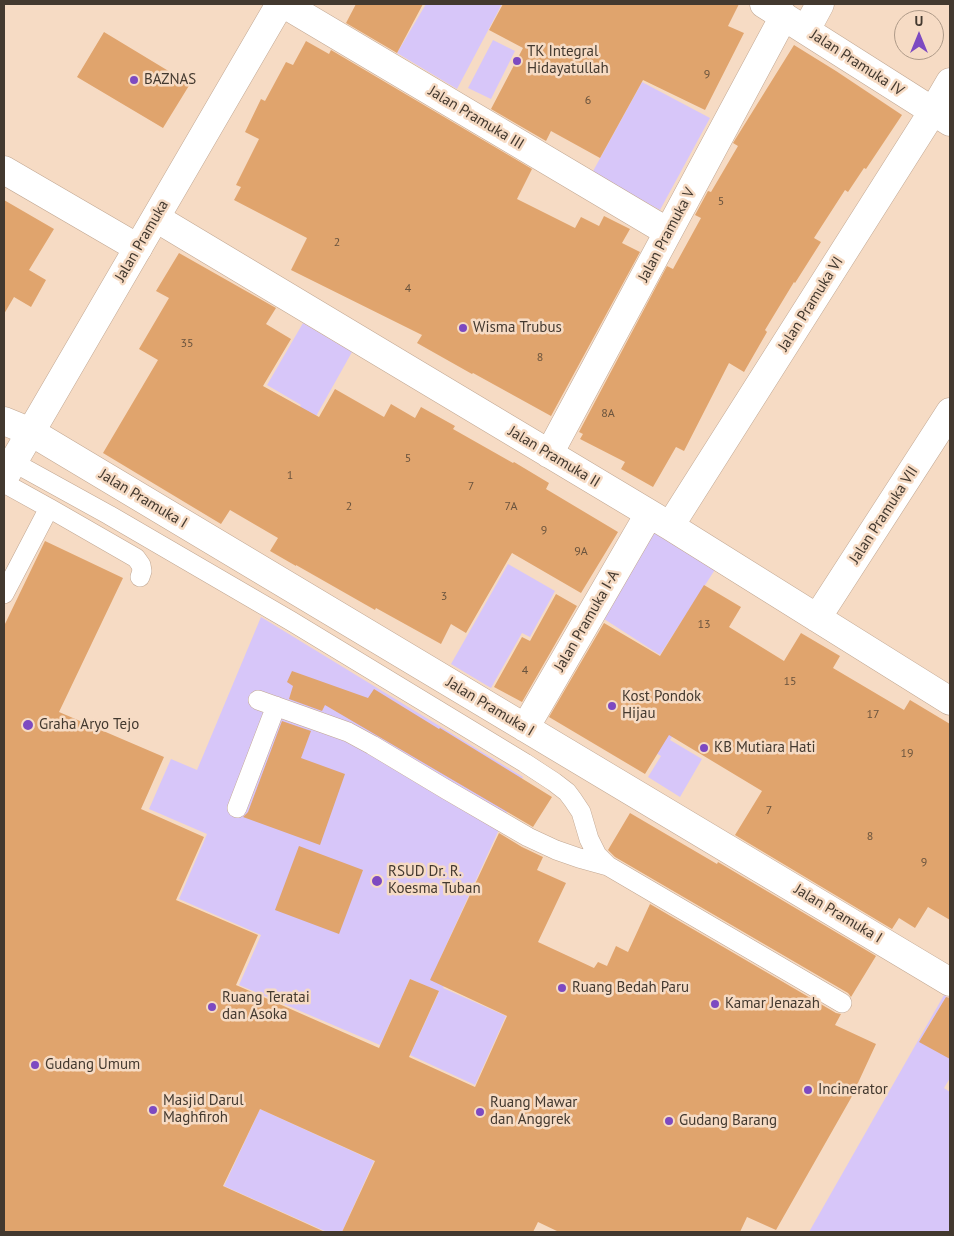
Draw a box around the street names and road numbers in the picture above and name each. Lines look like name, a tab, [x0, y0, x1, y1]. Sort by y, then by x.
street label: Jalan Pramuka IV	[807, 26, 907, 100]
street label: Jalan Pramuka III	[425, 82, 527, 154]
street label: Jalan Pramuka V	[635, 185, 699, 285]
street label: Jalan Pramuka	[111, 197, 173, 285]
street label: Jalan Pramuka VI	[775, 253, 847, 355]
street label: Jalan Pramuka II	[505, 423, 603, 491]
street label: Jalan Pramuka VII	[846, 463, 922, 567]
street label: Jalan Pramuka I	[96, 466, 190, 532]
street label: Jalan Pramuka I-A	[551, 567, 623, 675]
street label: Jalan Pramuka I	[443, 674, 537, 740]
street label: Jalan Pramuka I	[791, 881, 885, 947]

